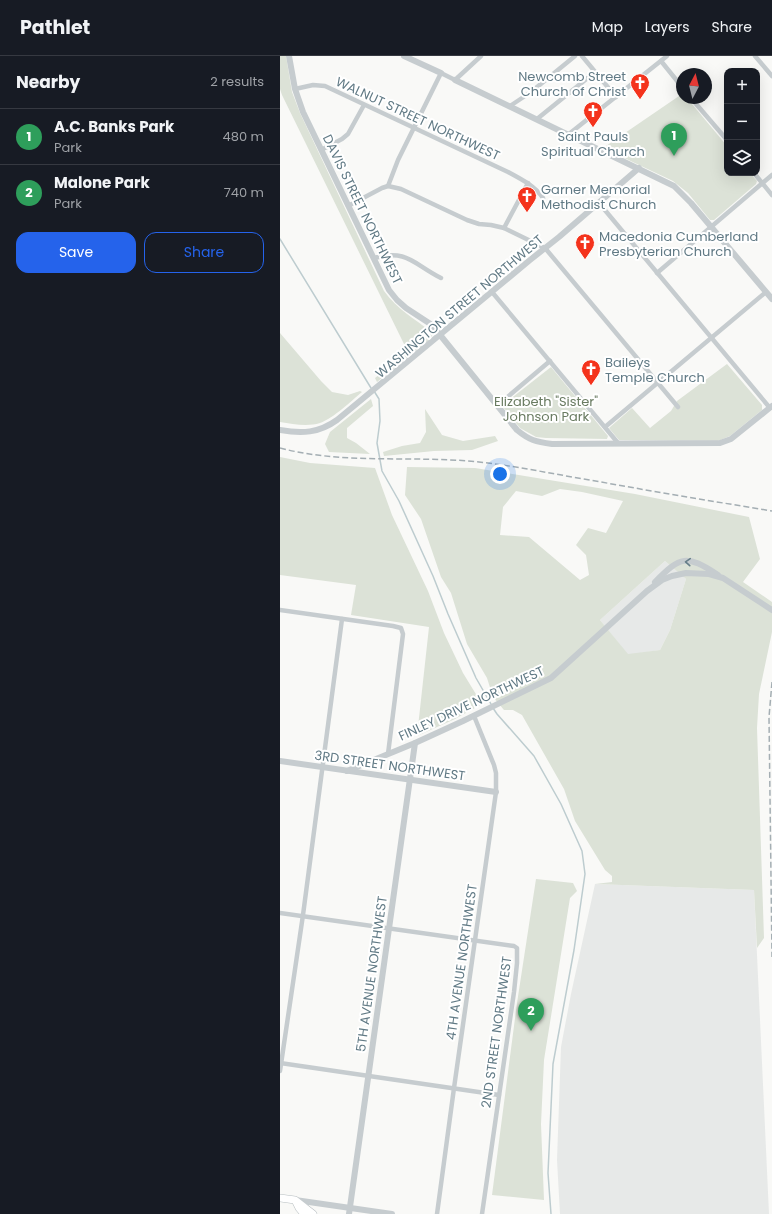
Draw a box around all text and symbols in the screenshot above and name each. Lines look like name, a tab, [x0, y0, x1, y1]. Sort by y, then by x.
text: Pathlet	[20, 14, 90, 41]
text: Map	[592, 17, 623, 37]
text: Layers	[645, 17, 689, 37]
text: Share	[711, 17, 752, 37]
place label: Newcomb Street Church of Christ	[518, 67, 626, 101]
north arrow	[676, 68, 712, 104]
map controls	[724, 68, 760, 176]
button: +	[724, 68, 760, 104]
text: Nearby	[16, 70, 80, 94]
text: 2 results	[210, 72, 264, 91]
street label: WALNUT STREET NORTHWEST	[333, 72, 503, 165]
church icon: Newcomb Street Church of Christ	[629, 72, 651, 100]
church icon: Saint Pauls Spiritual Church	[582, 100, 604, 128]
button: −	[724, 104, 760, 140]
text: A.C. Banks Park	[54, 116, 174, 137]
pin: 1	[661, 123, 687, 156]
text: 1	[27, 127, 31, 146]
text: 480 m	[223, 127, 264, 146]
place label: Saint Pauls Spiritual Church	[541, 127, 645, 161]
street label: DAVIS STREET NORTHWEST	[318, 131, 407, 287]
text: Park	[54, 138, 82, 157]
button: layers	[724, 140, 760, 176]
text: Malone Park	[54, 172, 150, 193]
place label: Garner Memorial Methodist Church	[541, 180, 656, 214]
text: 2	[25, 183, 33, 202]
text: 740 m	[224, 183, 264, 202]
church icon: Garner Memorial Methodist Church	[516, 185, 538, 213]
text: Park	[54, 194, 82, 213]
place label: Macedonia Cumberland Presbyterian Church	[599, 227, 758, 261]
street label: WASHINGTON STREET NORTHWEST	[371, 230, 547, 382]
button: Save	[16, 232, 136, 273]
button: Share	[144, 232, 264, 273]
church icon: Macedonia Cumberland Presbyterian Church	[574, 232, 596, 260]
place label: Baileys Temple Church	[605, 353, 705, 387]
church icon: Baileys Temple Church	[580, 358, 602, 386]
park label: Elizabeth "Sister" Johnson Park	[494, 392, 598, 426]
your location	[490, 464, 510, 484]
one-way arrow	[685, 557, 692, 566]
street label: FINLEY DRIVE NORTHWEST	[395, 661, 547, 746]
street label: 3RD STREET NORTHWEST	[313, 746, 466, 785]
street label: 4TH AVENUE NORTHWEST	[441, 883, 482, 1041]
street label: 5TH AVENUE NORTHWEST	[351, 895, 392, 1053]
street label: 2ND STREET NORTHWEST	[476, 955, 517, 1109]
pin: 2	[518, 998, 544, 1031]

